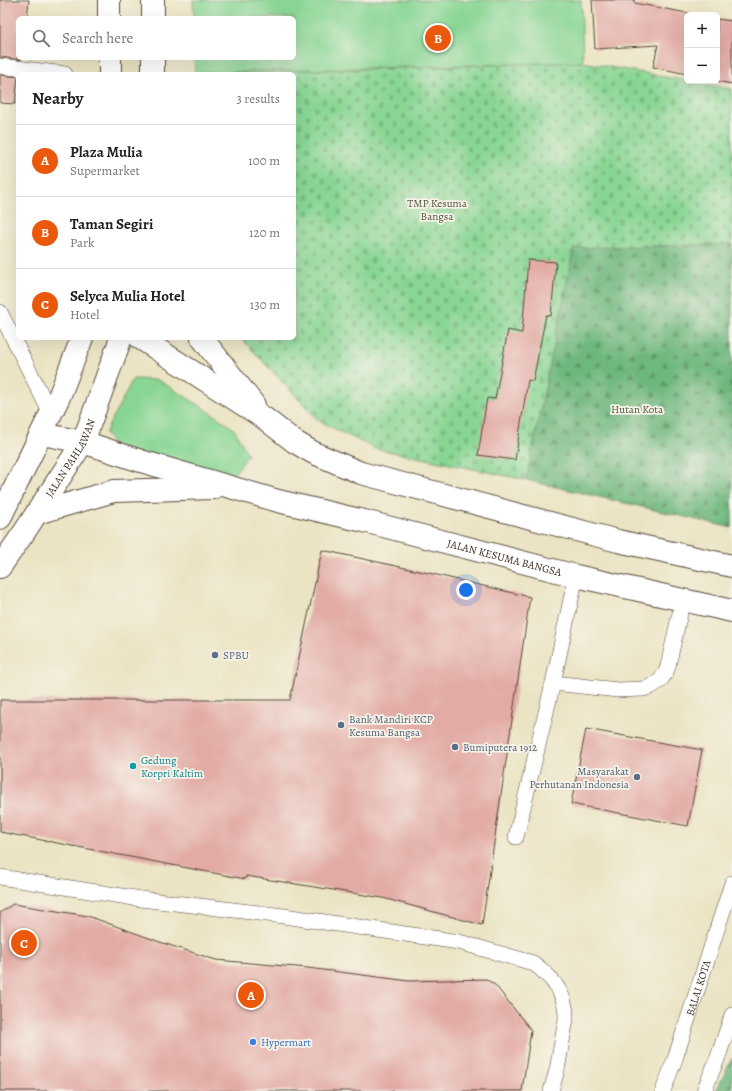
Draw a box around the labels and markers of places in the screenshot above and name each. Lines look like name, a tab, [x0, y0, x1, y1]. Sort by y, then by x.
pin: B	[425, 23, 451, 53]
place label: SPBU	[223, 648, 249, 663]
marker: SPBU	[210, 650, 220, 660]
place label: Bank Mandiri KCP Kesuma Bangsa	[349, 712, 433, 740]
marker: Bank Mandiri KCP Kesuma Bangsa	[336, 720, 346, 730]
place label: Bumiputera 1912	[463, 740, 537, 755]
marker: Bumiputera 1912	[450, 742, 460, 752]
place label: Gedung Korpri Kaltim	[141, 753, 203, 781]
marker: Gedung Korpri Kaltim	[128, 761, 138, 771]
place label: Masyarakat Perhutanan Indonesia	[529, 764, 630, 792]
marker: Masyarakat Perhutanan Indonesia	[632, 772, 642, 782]
pin: C	[11, 928, 37, 958]
pin: A	[238, 980, 264, 1010]
place label: Hypermart	[261, 1035, 311, 1050]
marker: Hypermart	[248, 1037, 258, 1047]

